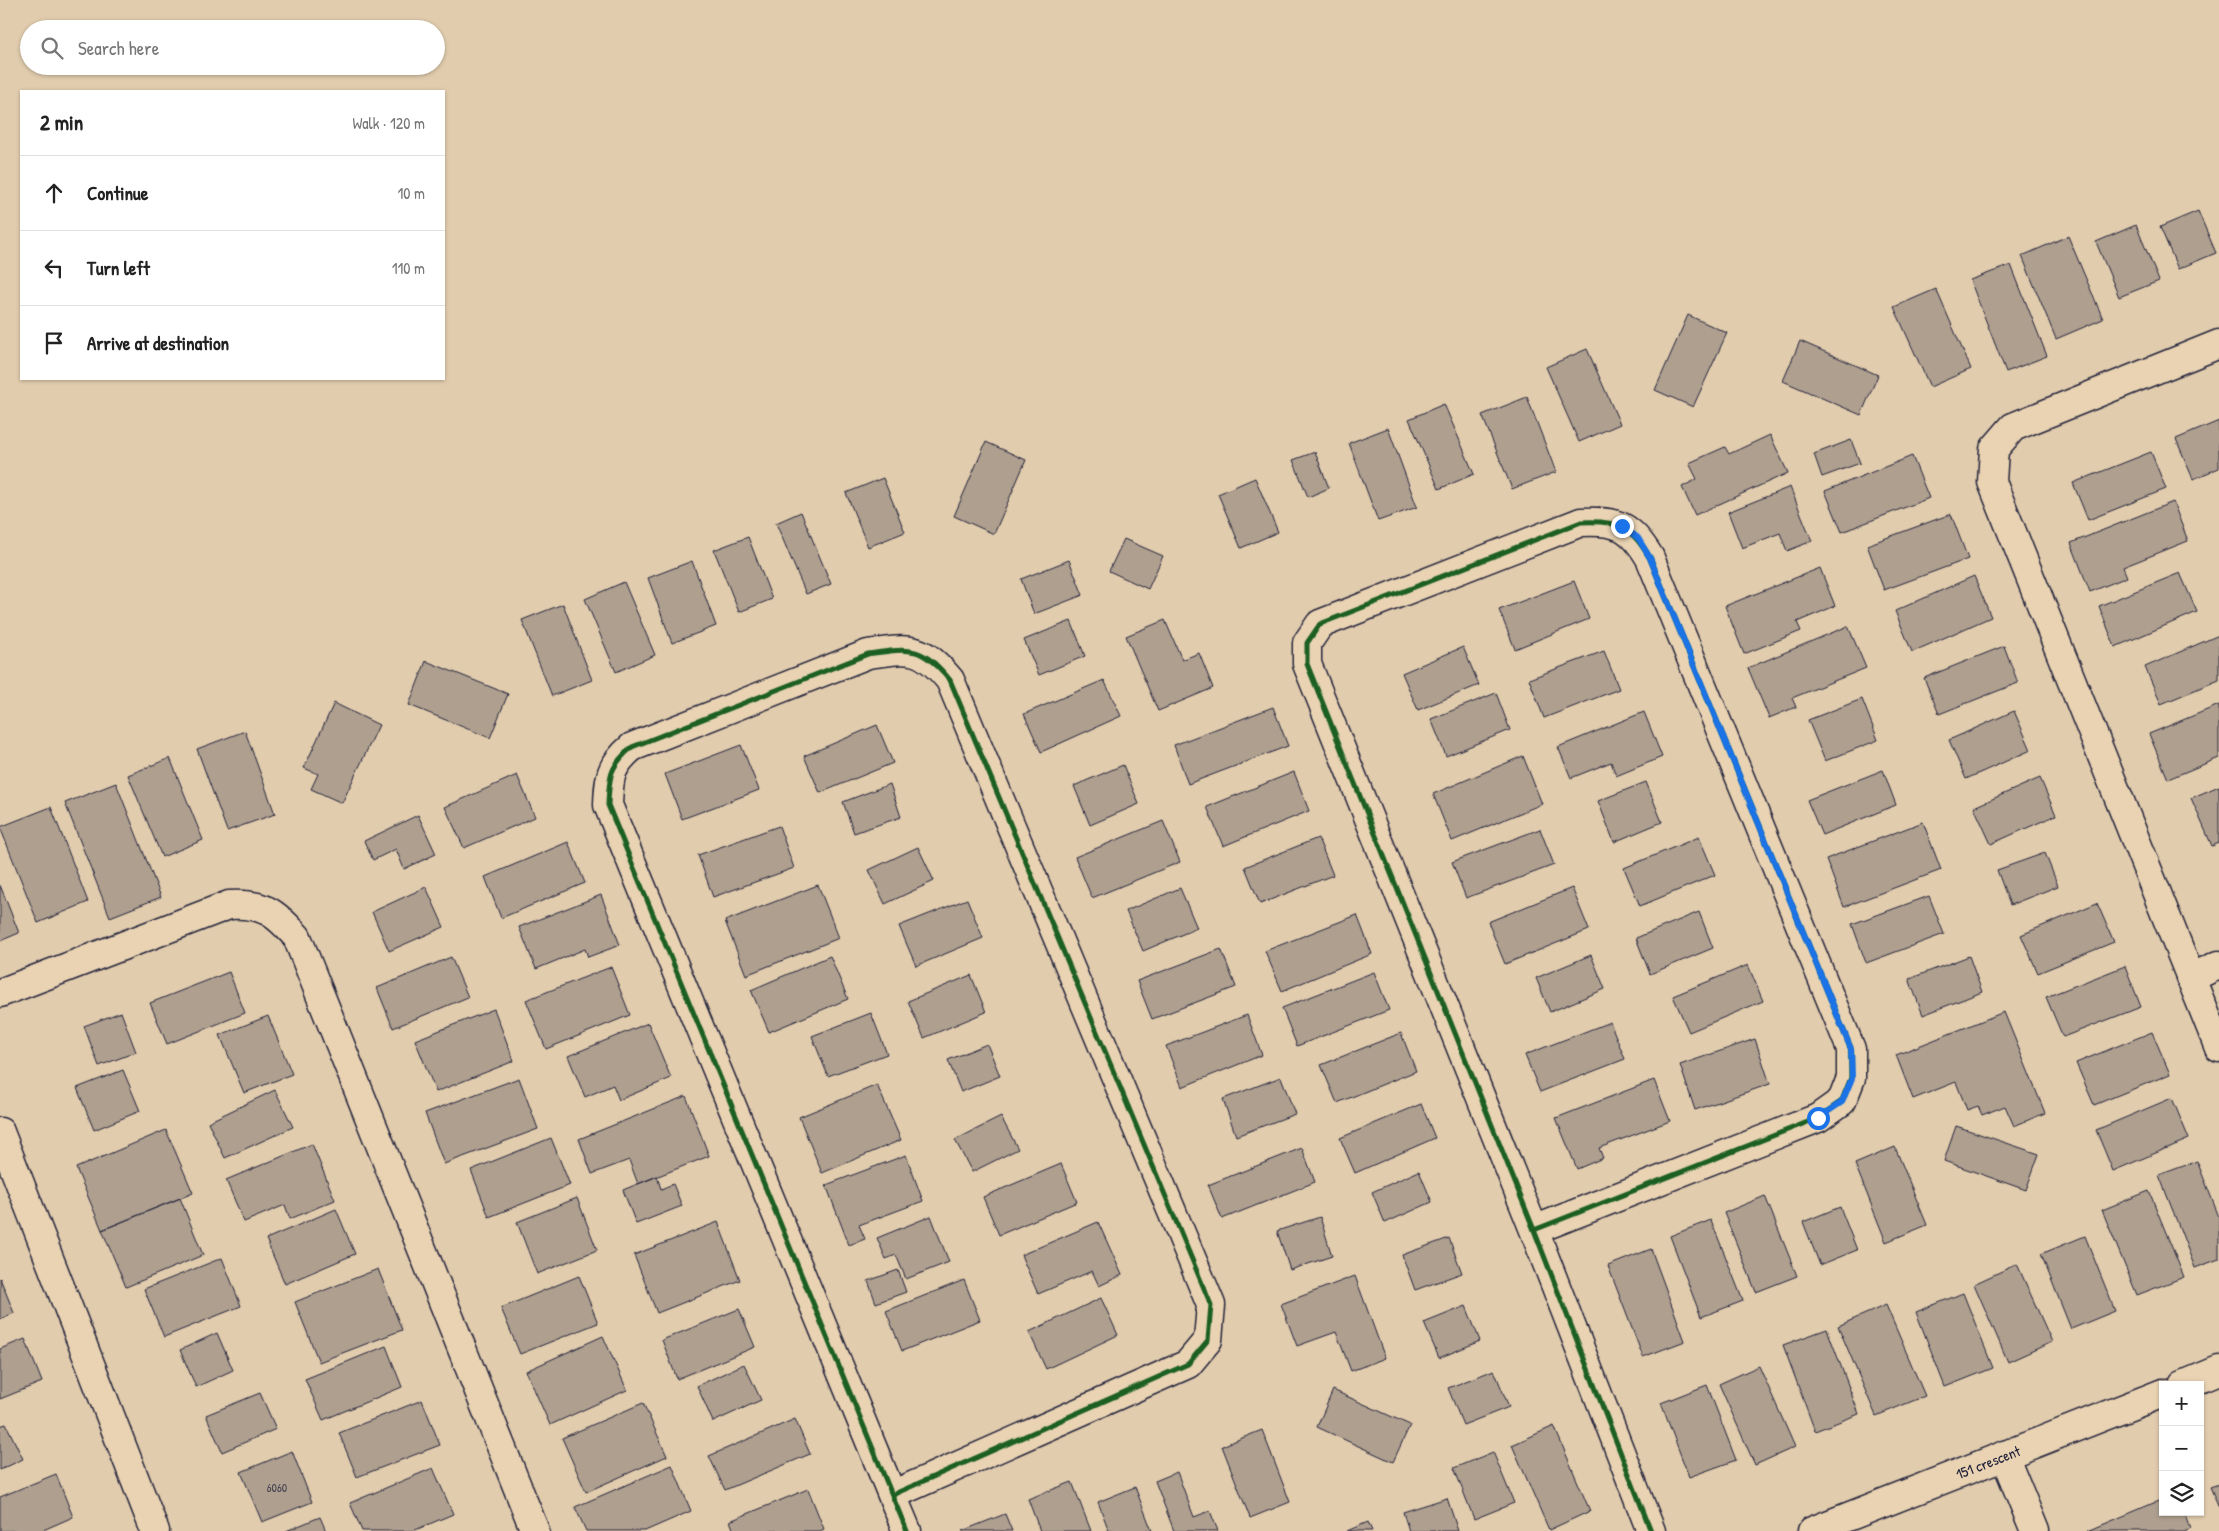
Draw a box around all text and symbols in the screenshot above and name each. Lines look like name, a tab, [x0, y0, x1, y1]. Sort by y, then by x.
search box	[20, 20, 445, 75]
icon: search	[38, 34, 66, 62]
text: Search here	[78, 35, 159, 61]
text: 2 min	[40, 108, 83, 137]
text: Walk · 120 m	[352, 112, 425, 134]
icon: ahead	[40, 179, 68, 207]
text: Continue	[87, 180, 148, 206]
text: 10 m	[397, 182, 425, 204]
icon: left	[40, 254, 68, 282]
text: Turn left	[87, 255, 150, 281]
text: 110 m	[392, 257, 425, 279]
icon: arrive	[40, 329, 68, 357]
text: Arrive at destination	[87, 330, 229, 356]
route end	[1611, 515, 1634, 538]
route start	[1807, 1107, 1830, 1130]
map controls	[2159, 1381, 2204, 1516]
button: +	[2159, 1381, 2204, 1426]
button: −	[2159, 1426, 2204, 1471]
street label: 151 crescent	[1952, 1439, 2024, 1484]
button: layers	[2159, 1471, 2204, 1516]
house number: 6060	[267, 1479, 287, 1496]

